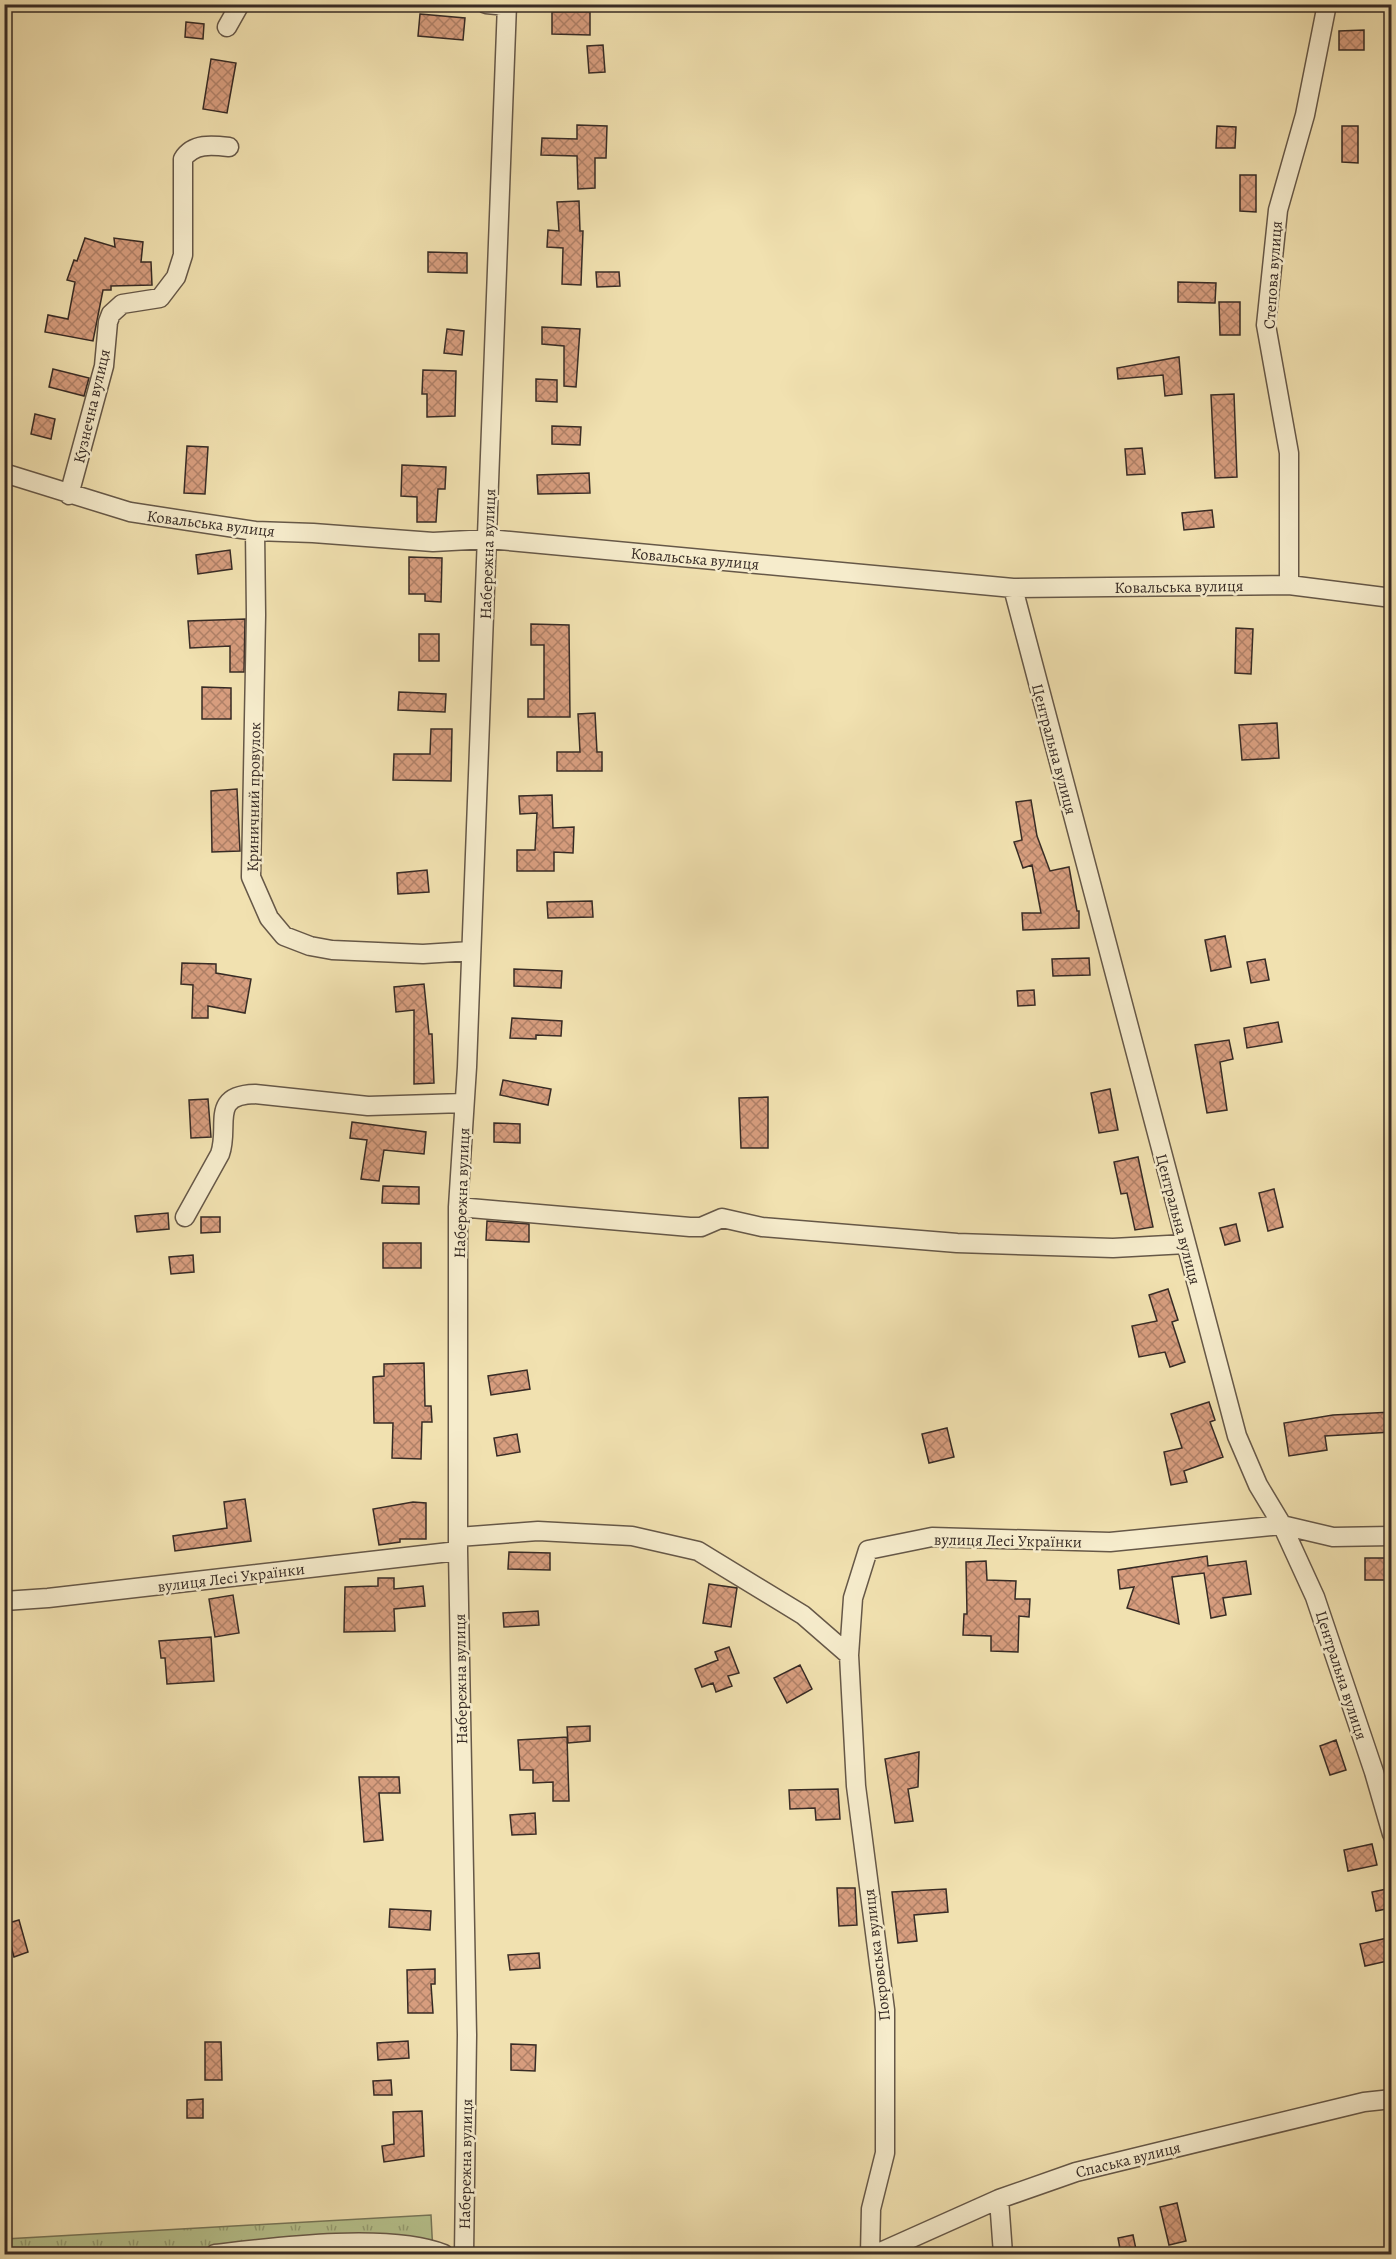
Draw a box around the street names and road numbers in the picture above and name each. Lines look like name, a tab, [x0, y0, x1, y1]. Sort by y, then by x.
street label: Степова вулиця	[1258, 220, 1288, 330]
street label: Кузнечна вулиця	[68, 347, 116, 466]
street label: Набережна вулиця	[475, 488, 501, 620]
street label: Ковальська вулиця	[146, 505, 277, 543]
street label: Ковальська вулиця	[630, 542, 760, 576]
street label: Ковальська вулиця	[1114, 575, 1244, 599]
street label: Центральна вулиця	[1026, 681, 1082, 817]
street label: Криничний провулок	[242, 722, 266, 872]
street label: Набережна вулиця	[449, 1127, 475, 1259]
street label: Центральна вулиця	[1150, 1151, 1206, 1287]
street label: вулиця Лесі Українки	[934, 1529, 1082, 1553]
street label: вулиця Лесі Українки	[156, 1558, 306, 1598]
street label: Центральна вулиця	[1310, 1608, 1372, 1743]
street label: Набережна вулиця	[449, 1613, 473, 1745]
street label: Покровська вулиця	[858, 1887, 896, 2022]
street label: Набережна вулиця	[454, 2098, 478, 2230]
street label: Спаська вулиця	[1073, 2136, 1183, 2184]

